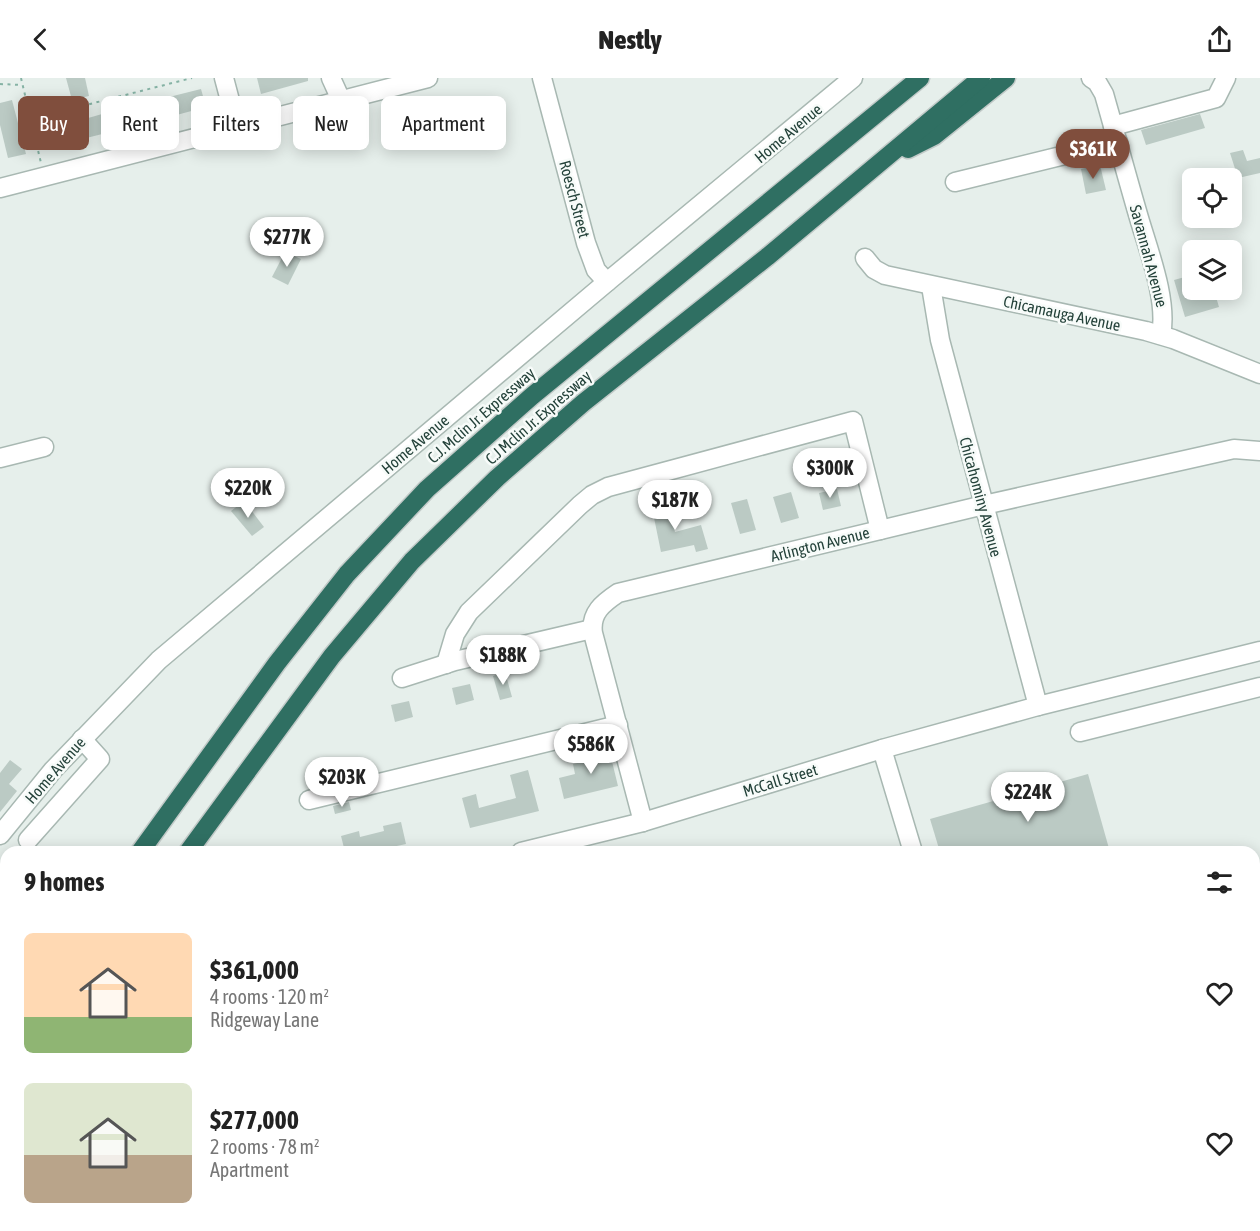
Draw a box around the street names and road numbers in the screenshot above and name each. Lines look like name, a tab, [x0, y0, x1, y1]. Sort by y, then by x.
street label: Home Avenue	[751, 100, 825, 166]
street label: Roesch Street	[556, 158, 594, 240]
street label: Savannah Avenue	[1127, 203, 1171, 309]
street label: Chicamauga Avenue	[1002, 292, 1122, 335]
street label: C.J. Mclin Jr. Expressway	[424, 363, 539, 467]
street label: C.J Mclin Jr. Expressway	[482, 366, 595, 468]
street label: Home Avenue	[378, 411, 452, 477]
street label: Chicahominy Avenue	[955, 435, 1006, 559]
street label: Arlington Avenue	[769, 523, 872, 566]
street label: Home Avenue	[21, 733, 89, 807]
street label: McCall Street	[741, 760, 820, 800]

